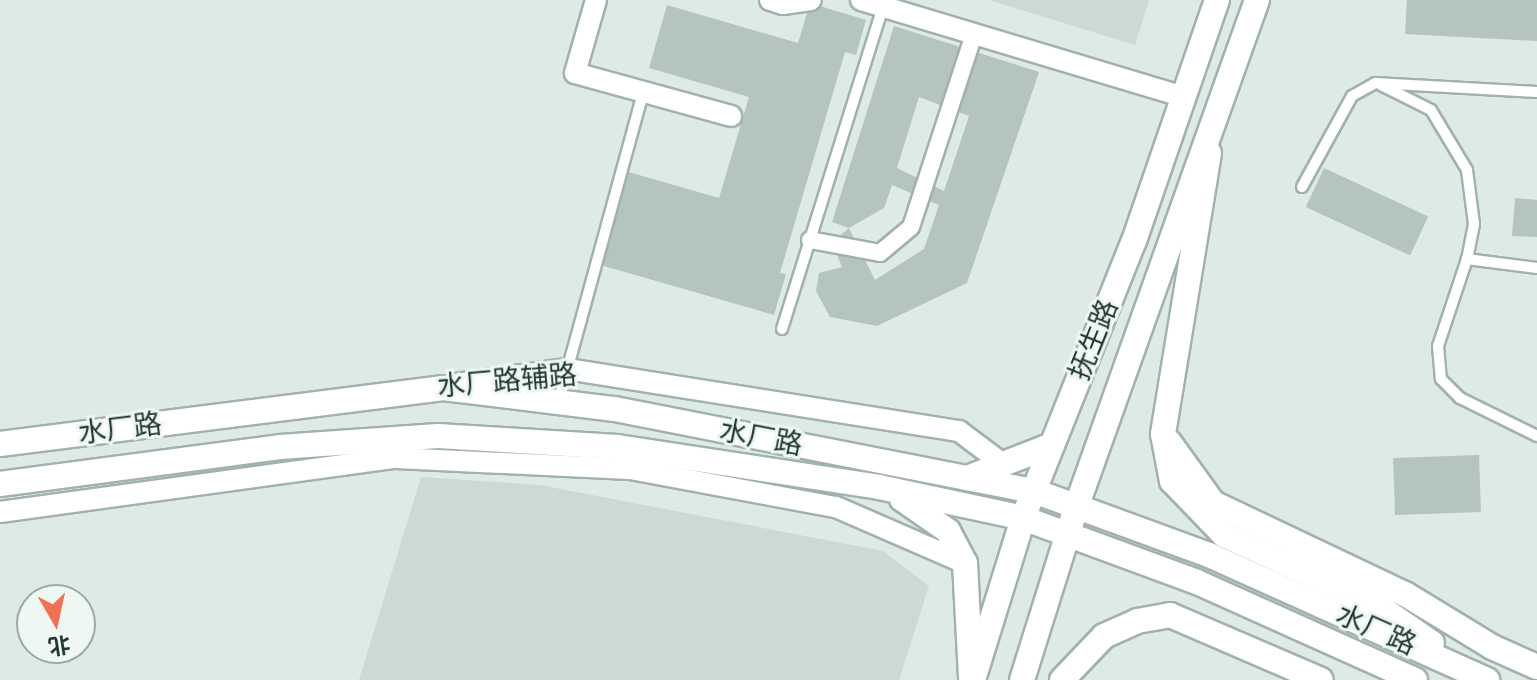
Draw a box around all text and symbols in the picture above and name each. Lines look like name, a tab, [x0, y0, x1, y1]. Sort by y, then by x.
street label: 抚生路	[1063, 295, 1125, 385]
street label: 水厂路辅路	[436, 358, 578, 404]
street label: 水厂路	[76, 407, 164, 451]
street label: 水厂路	[717, 413, 805, 463]
north arrow	[16, 584, 96, 664]
street label: 水厂路	[1331, 598, 1421, 662]
text: 北	[46, 628, 73, 663]

